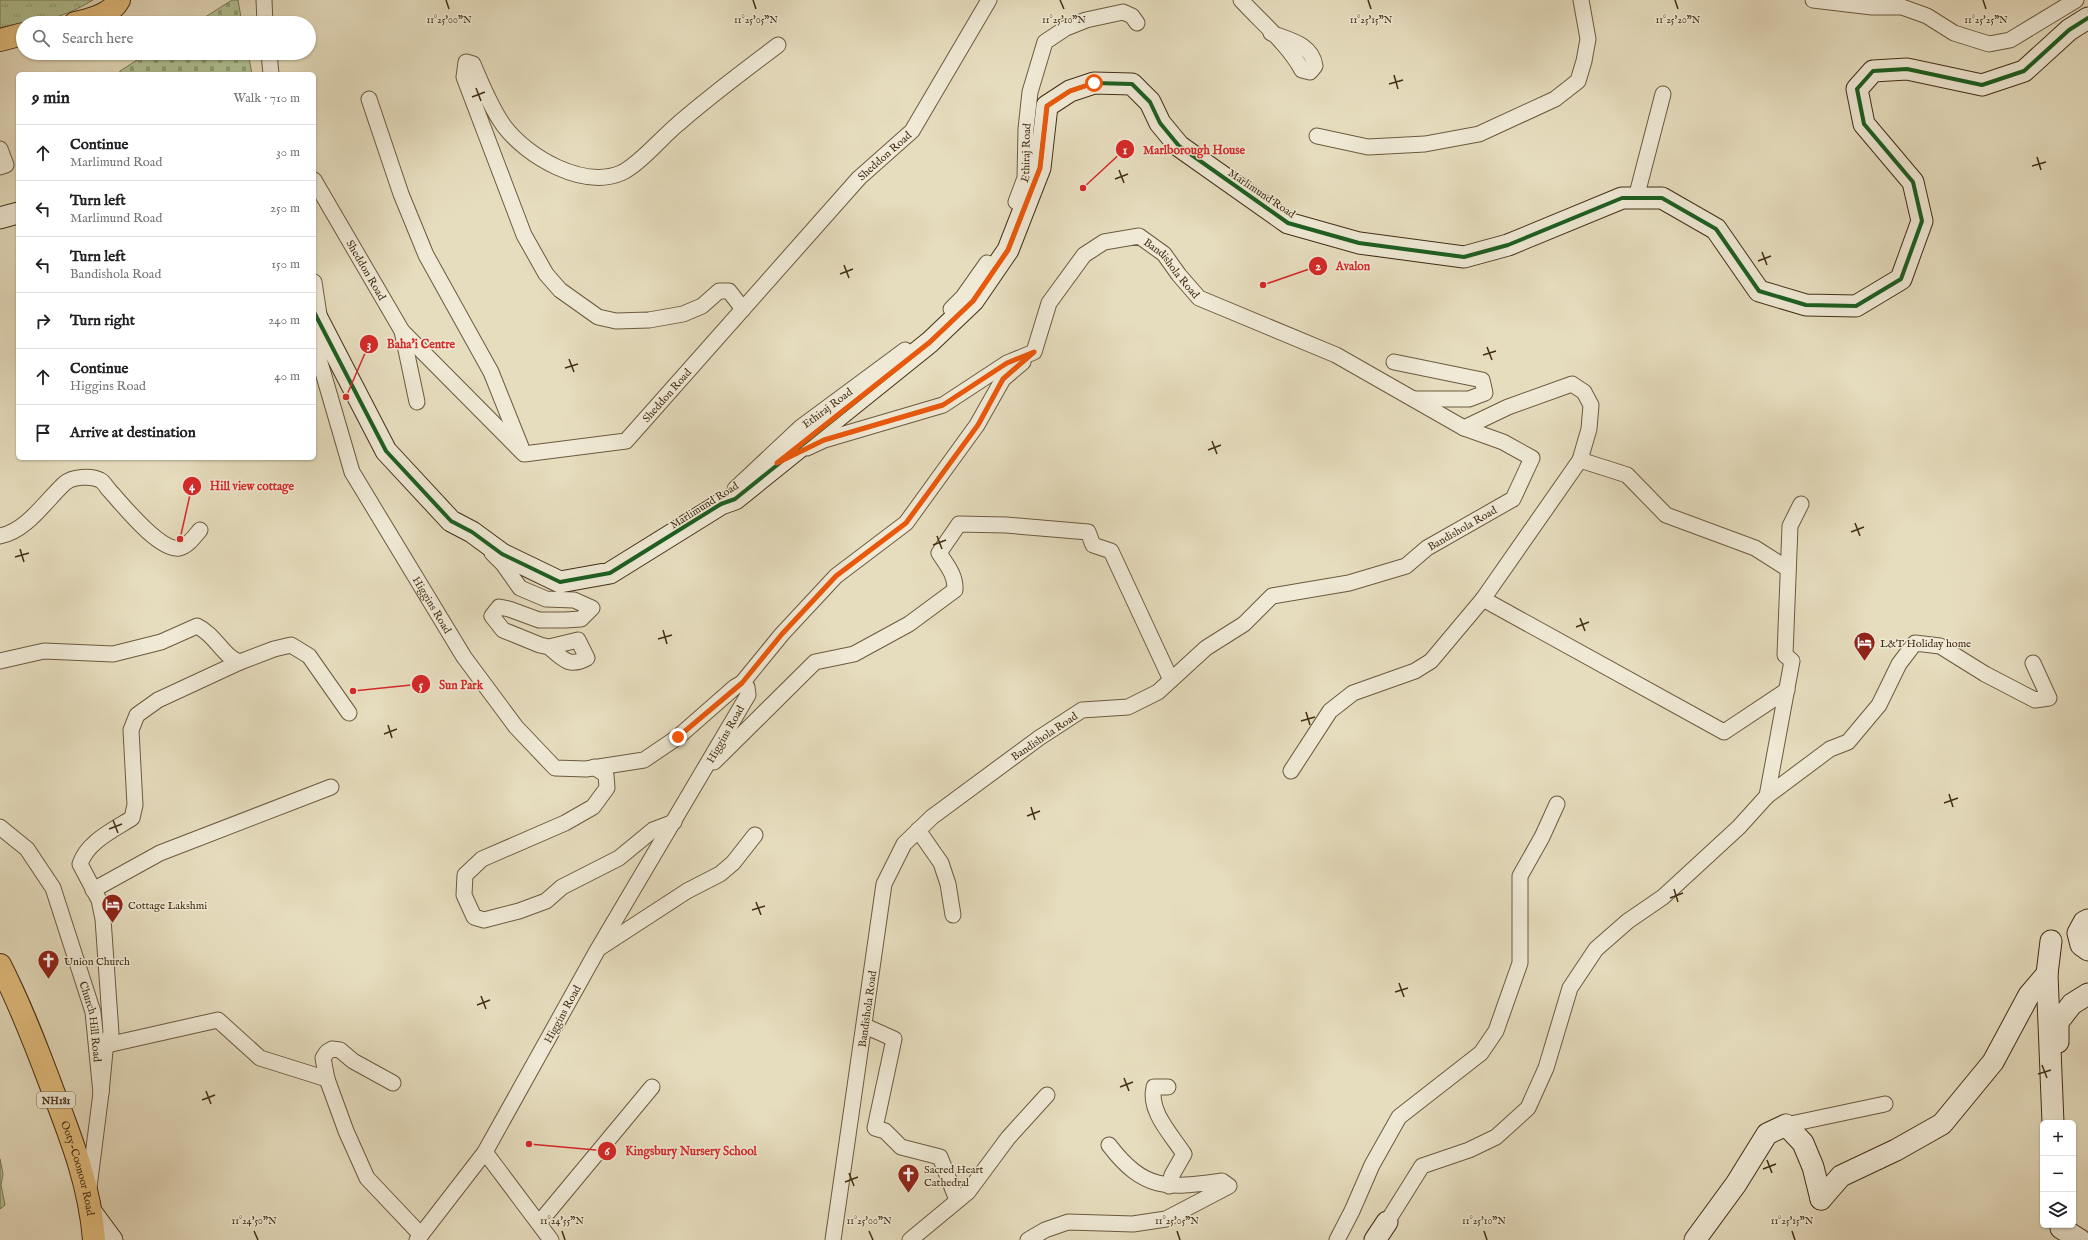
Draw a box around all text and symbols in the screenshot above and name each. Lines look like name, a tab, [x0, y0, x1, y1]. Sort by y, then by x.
text: 11°25'00"N	[426, 14, 472, 27]
text: 11°25'05"N	[734, 14, 778, 27]
text: 11°25'10"N	[1042, 14, 1086, 27]
text: 11°25'15"N	[1350, 14, 1393, 27]
text: 11°25'20"N	[1656, 14, 1701, 27]
text: 11°25'25"N	[1964, 14, 2008, 27]
search box	[16, 16, 316, 60]
icon: search	[30, 27, 52, 49]
text: Search here	[62, 29, 133, 48]
route start	[1085, 74, 1103, 92]
text: 9 min	[32, 88, 70, 109]
text: Walk · 710 m	[234, 90, 300, 107]
street label: Ethiraj Road	[1018, 122, 1035, 185]
street label: Sheddon Road	[855, 129, 915, 184]
text: Continue	[70, 135, 128, 154]
callout: Marlborough House	[1115, 137, 1253, 161]
icon: ahead	[32, 142, 54, 164]
text: 1	[1123, 143, 1128, 158]
text: Marlborough House	[1143, 143, 1246, 159]
text: 30 m	[276, 144, 300, 161]
text: Marlimund Road	[70, 154, 162, 171]
street label: Marlimund Road	[1225, 166, 1298, 222]
text: Turn left	[70, 191, 126, 210]
icon: left	[32, 198, 54, 220]
text: 250 m	[270, 200, 300, 217]
text: Marlimund Road	[70, 210, 162, 227]
street label: Bandishola Road	[1141, 236, 1202, 302]
street label: Sheddon Road	[342, 238, 389, 303]
text: Turn left	[70, 247, 126, 266]
icon: left	[32, 254, 54, 276]
callout: Avalon	[1308, 254, 1378, 278]
text: 150 m	[271, 256, 300, 273]
text: 2	[1315, 259, 1321, 274]
text: Avalon	[1335, 259, 1371, 274]
text: Bandishola Road	[70, 266, 161, 283]
icon: right	[32, 310, 54, 332]
text: Turn right	[70, 311, 135, 330]
text: 240 m	[268, 312, 300, 329]
callout: Baha'i Centre	[359, 332, 463, 356]
text: 3	[367, 337, 371, 352]
text: Baha'i Centre	[387, 337, 456, 352]
text: Continue	[70, 359, 128, 378]
icon: ahead	[32, 366, 54, 388]
street label: Sheddon Road	[640, 366, 695, 426]
text: 40 m	[274, 368, 300, 385]
text: Higgins Road	[70, 378, 146, 395]
street label: Ethiraj Road	[800, 385, 856, 432]
icon: arrive	[32, 422, 54, 444]
text: Arrive at destination	[70, 423, 196, 442]
callout: Hill view cottage	[182, 474, 302, 498]
text: 4	[189, 479, 196, 494]
text: Hill view cottage	[210, 479, 295, 495]
street label: Marlimund Road	[668, 479, 742, 533]
street label: Bandishola Road	[1426, 503, 1500, 554]
street label: Higgins Road	[409, 574, 454, 636]
hotel icon: L&T Holiday home	[1851, 630, 1877, 663]
place label: L&T Holiday home	[1880, 637, 1971, 651]
callout: Sun Park	[411, 672, 491, 696]
text: 5	[419, 678, 424, 693]
text: Sun Park	[439, 678, 484, 693]
street label: Higgins Road	[704, 703, 748, 766]
street label: Bandishola Road	[1009, 709, 1081, 764]
route end	[669, 728, 687, 746]
hotel icon: Cottage Lakshmi	[100, 892, 126, 925]
place label: Cottage Lakshmi	[128, 899, 207, 913]
church icon: Union Church	[36, 948, 62, 981]
place label: Union Church	[64, 955, 130, 969]
street label: Bandishola Road	[856, 970, 880, 1048]
street label: Church Hill Road	[76, 980, 104, 1063]
street label: Higgins Road	[541, 983, 585, 1046]
road number: NH181	[37, 1092, 75, 1108]
street label: Ooty-Coonoor Road	[57, 1119, 97, 1217]
map controls	[2040, 1120, 2076, 1228]
button: +	[2040, 1120, 2076, 1156]
callout: Kingsbury Nursery School	[597, 1139, 765, 1163]
text: 6	[604, 1144, 610, 1159]
text: Kingsbury Nursery School	[625, 1144, 758, 1160]
button: −	[2040, 1156, 2076, 1192]
church icon: Sacred Heart Cathedral	[895, 1162, 921, 1195]
place label: Sacred Heart Cathedral	[924, 1163, 984, 1190]
button: layers	[2040, 1192, 2076, 1228]
text: 11°24'50"N	[231, 1215, 277, 1228]
text: 11°24'55"N	[540, 1215, 584, 1228]
text: 11°25'00"N	[846, 1215, 892, 1228]
text: 11°25'05"N	[1155, 1215, 1199, 1228]
text: 11°25'10"N	[1462, 1215, 1506, 1228]
text: 11°25'15"N	[1771, 1215, 1814, 1228]

